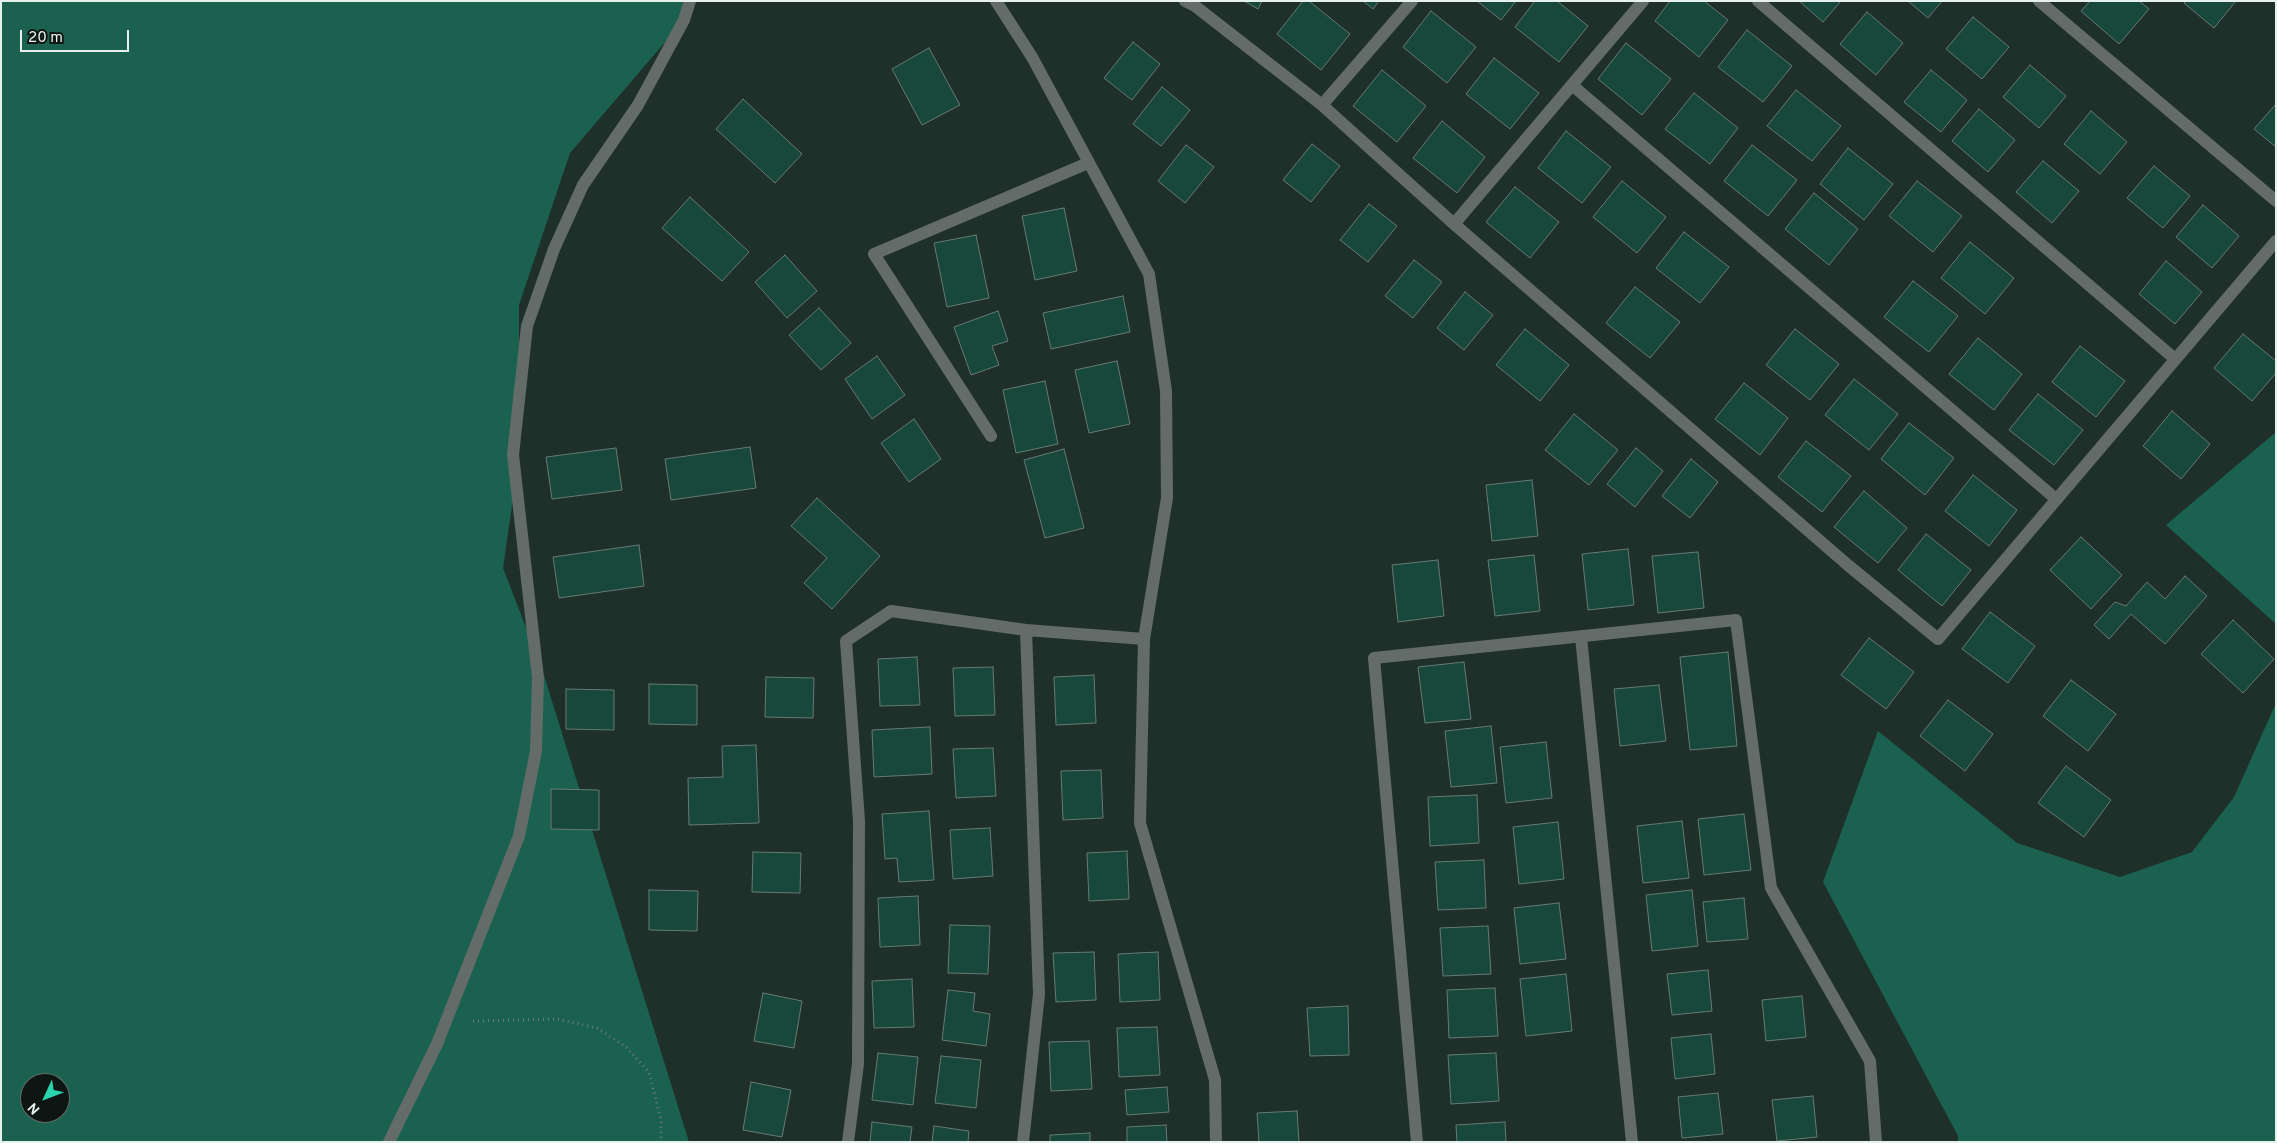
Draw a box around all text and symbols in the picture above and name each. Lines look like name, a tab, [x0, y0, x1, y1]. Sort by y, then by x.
scale bar	[22, 20, 131, 52]
text: 20 m	[28, 29, 63, 48]
north arrow	[20, 1073, 70, 1123]
text: N	[25, 1098, 44, 1117]

